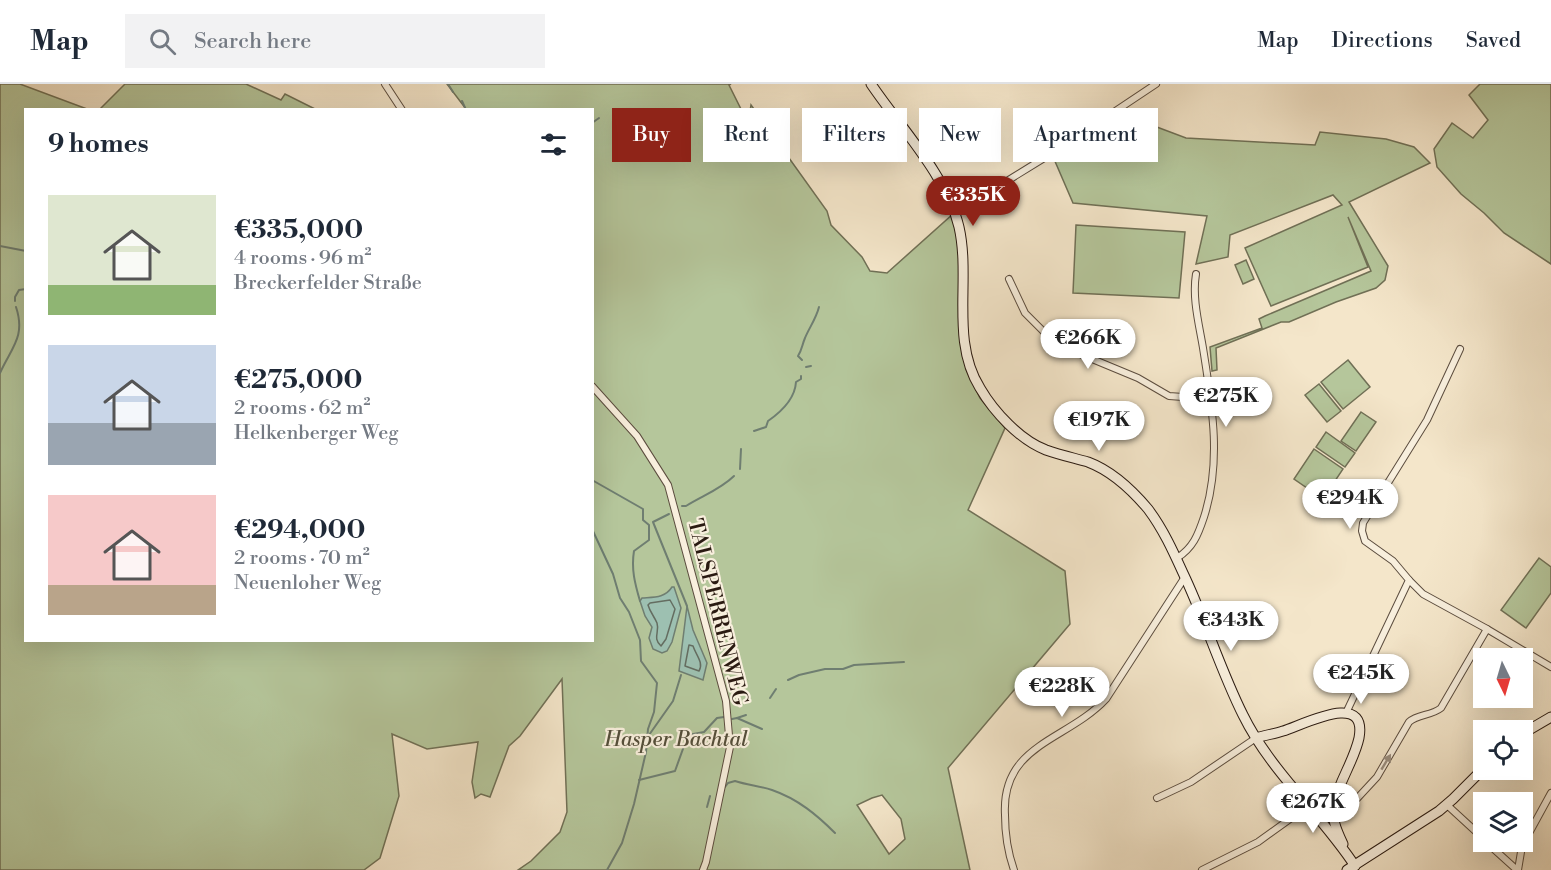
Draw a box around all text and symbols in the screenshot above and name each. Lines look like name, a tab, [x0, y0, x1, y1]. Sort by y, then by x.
search box	[125, 14, 545, 68]
text: Map	[30, 24, 89, 59]
icon: search	[146, 25, 179, 58]
text: Search here	[194, 28, 311, 55]
text: Map	[1257, 28, 1299, 54]
text: Directions	[1332, 28, 1433, 54]
text: Saved	[1466, 28, 1521, 54]
chip: Buy	[612, 108, 691, 162]
chip: Rent	[703, 108, 790, 162]
chip: Filters	[802, 108, 907, 162]
chip: New	[919, 108, 1001, 162]
chip: Apartment	[1013, 108, 1158, 162]
text: 9 homes	[48, 128, 149, 160]
icon: filters	[537, 128, 570, 161]
pin: €335K	[931, 176, 1015, 227]
text: €335K	[940, 183, 1006, 208]
text: €335,000	[234, 214, 363, 246]
icon: home	[96, 219, 168, 291]
text: 4 rooms · 96 m²	[234, 246, 372, 271]
text: Breckerfelder Straße	[234, 271, 422, 296]
pin: €266K	[1046, 319, 1130, 370]
text: €266K	[1055, 326, 1121, 351]
text: €275,000	[234, 364, 363, 396]
icon: home	[96, 369, 168, 441]
pin: €275K	[1184, 377, 1268, 428]
text: €275K	[1193, 384, 1259, 409]
text: 2 rooms · 62 m²	[234, 396, 370, 421]
pin: €197K	[1057, 401, 1141, 452]
text: €197K	[1068, 408, 1130, 433]
text: Helkenberger Weg	[234, 421, 399, 446]
pin: €294K	[1308, 479, 1392, 530]
text: €294K	[1316, 486, 1384, 511]
text: €294,000	[234, 514, 365, 546]
street label: TALSPERRENWEG	[681, 516, 753, 709]
icon: home	[96, 519, 168, 591]
text: 2 rooms · 70 m²	[234, 546, 370, 571]
text: Neuenloher Weg	[234, 571, 381, 596]
pin: €343K	[1189, 601, 1273, 652]
text: €343K	[1197, 608, 1265, 633]
north arrow	[1473, 648, 1533, 708]
map controls	[1473, 648, 1533, 852]
pin: €245K	[1319, 654, 1403, 705]
text: €245K	[1327, 661, 1395, 686]
pin: €228K	[1020, 667, 1104, 718]
text: €228K	[1029, 674, 1095, 699]
button: locate	[1473, 720, 1533, 780]
park label: Hasper Bachtal	[603, 727, 748, 753]
one-way arrow	[1380, 754, 1391, 770]
pin: €267K	[1271, 783, 1355, 834]
text: €267K	[1280, 790, 1346, 815]
button: layers	[1473, 792, 1533, 852]

